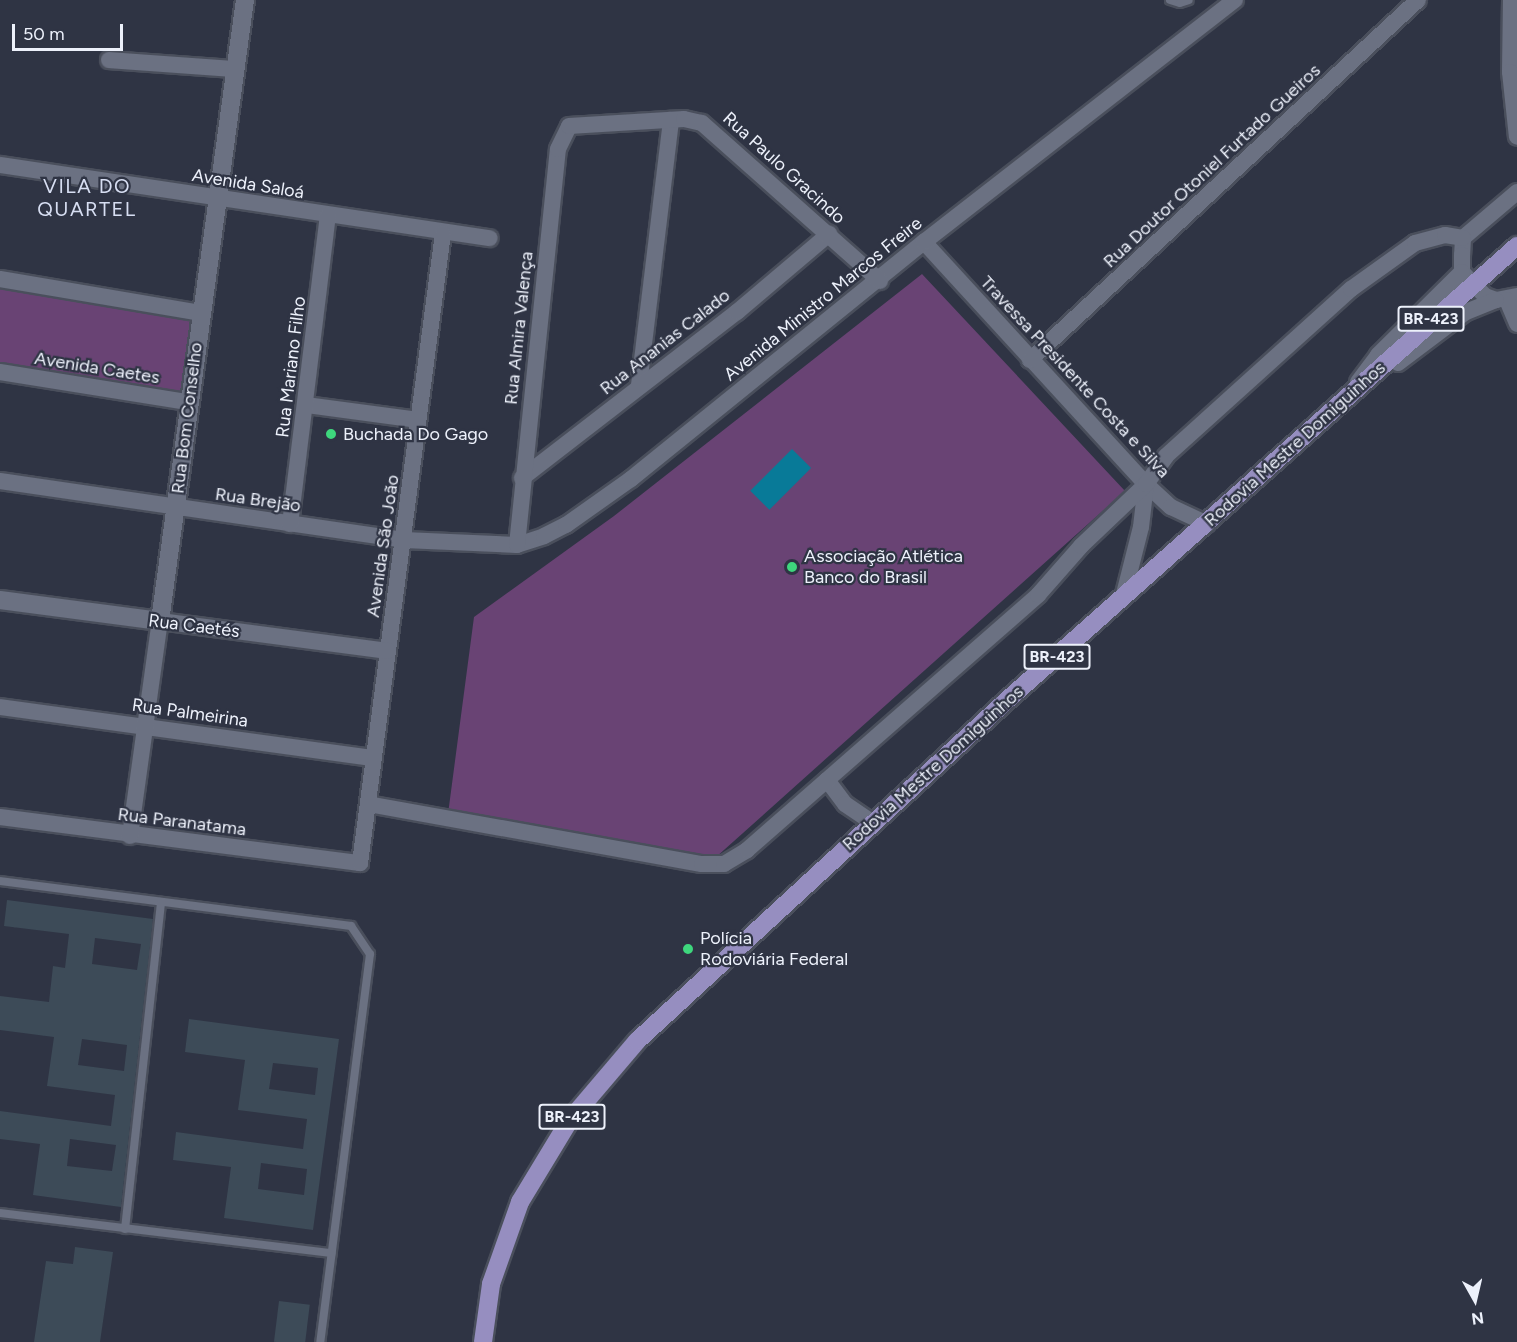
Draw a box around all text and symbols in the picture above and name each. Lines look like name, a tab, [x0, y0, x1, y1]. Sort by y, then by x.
scale bar	[15, 12, 126, 50]
text: 50 m	[23, 23, 65, 45]
street label: Rua Doutor Otoniel Furtado Gueiros	[1099, 60, 1325, 272]
street label: Rua Paulo Gracindo	[718, 107, 850, 229]
street label: Avenida Saloá	[190, 164, 306, 204]
district label: VILA DO QUARTEL	[37, 174, 137, 221]
street label: Avenida Ministro Marcos Freire	[720, 212, 926, 386]
street label: Rua Almira Valença	[500, 250, 538, 406]
street label: Travessa Presidente Costa e Silva	[976, 272, 1174, 482]
street label: Rua Ananias Calado	[596, 285, 734, 399]
street label: Rua Mariano Filho	[272, 295, 310, 439]
road number: BR-423	[1396, 306, 1466, 332]
street label: Rua Bom Conselho	[167, 341, 207, 495]
street label: Avenida Caetes	[33, 347, 161, 389]
street label: Rodovia Mestre Domiguinhos	[1200, 357, 1390, 531]
place label: Buchada Do Gago	[343, 423, 488, 445]
marker: Buchada Do Gago	[324, 427, 338, 441]
street label: Avenida São João	[362, 473, 404, 619]
street label: Rua Brejão	[214, 483, 302, 517]
place label: Associação Atlética Banco do Brasil	[804, 546, 963, 588]
marker: Associação Atlética Banco do Brasil	[785, 560, 799, 574]
street label: Rua Caetés	[147, 610, 241, 642]
road number: BR-423	[1022, 644, 1092, 670]
street label: Rodovia Mestre Domiguinhos	[838, 681, 1028, 855]
street label: Rua Palmeirina	[131, 694, 249, 732]
street label: Rua Paranatama	[117, 803, 247, 841]
place label: Polícia Rodoviária Federal	[700, 928, 848, 970]
marker: Polícia Rodoviária Federal	[681, 942, 695, 956]
road number: BR-423	[538, 1104, 606, 1130]
north arrow	[1445, 1270, 1505, 1330]
text: N	[1470, 1308, 1485, 1329]

